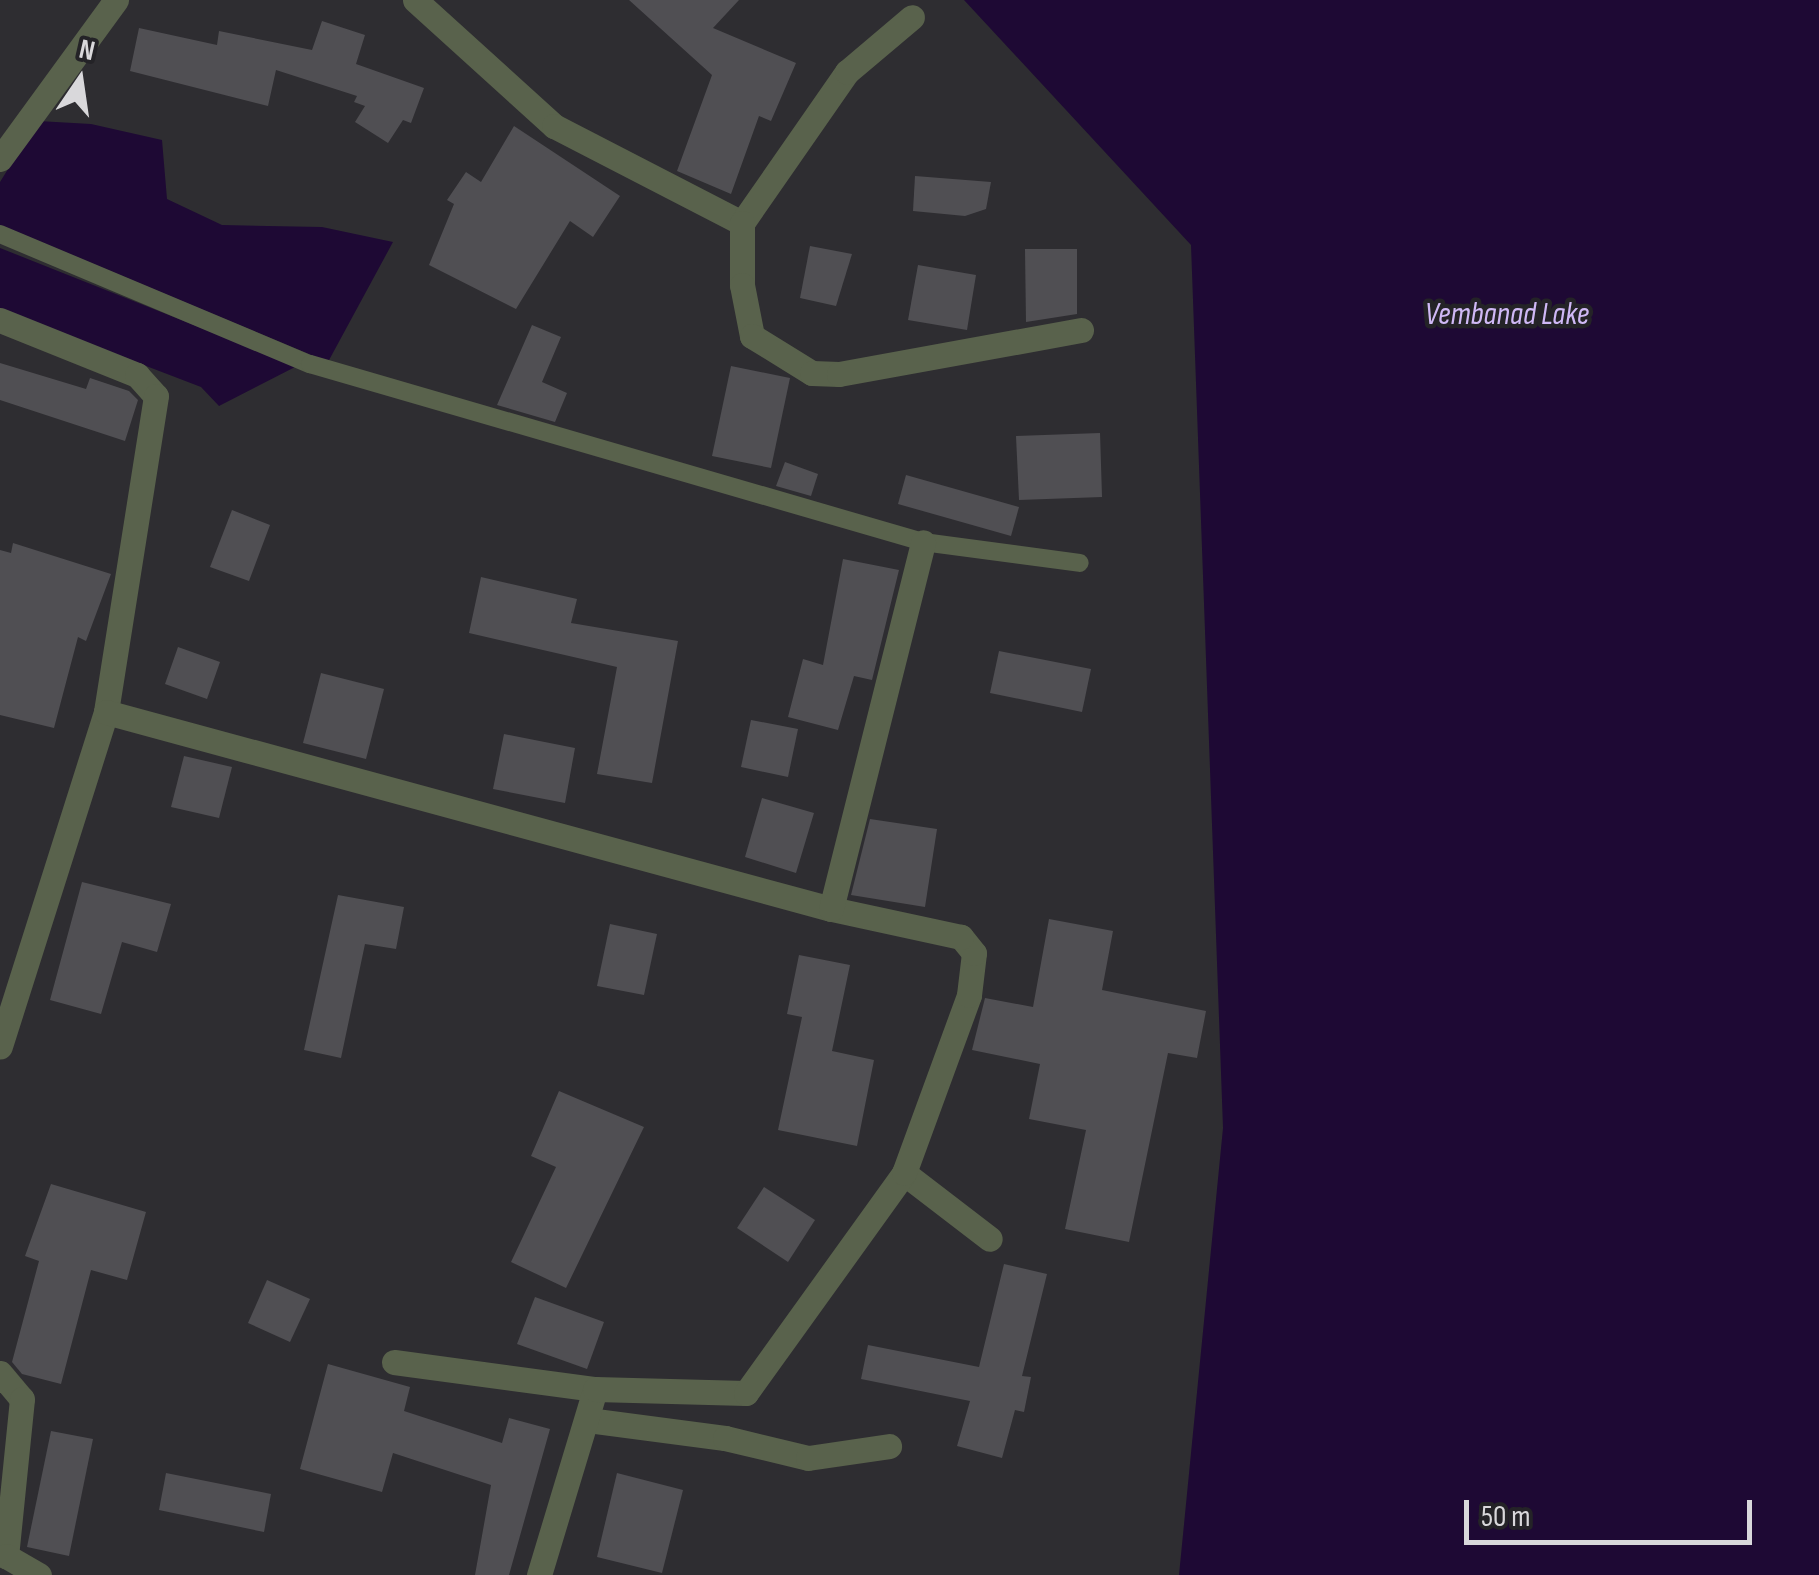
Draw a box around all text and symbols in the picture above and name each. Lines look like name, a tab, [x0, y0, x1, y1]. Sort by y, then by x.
north arrow	[30, 30, 130, 130]
text: N	[76, 33, 98, 68]
water label: Vembanad Lake	[1425, 296, 1589, 334]
scale bar	[1469, 1480, 1756, 1542]
text: 50 m	[1481, 1499, 1530, 1535]

